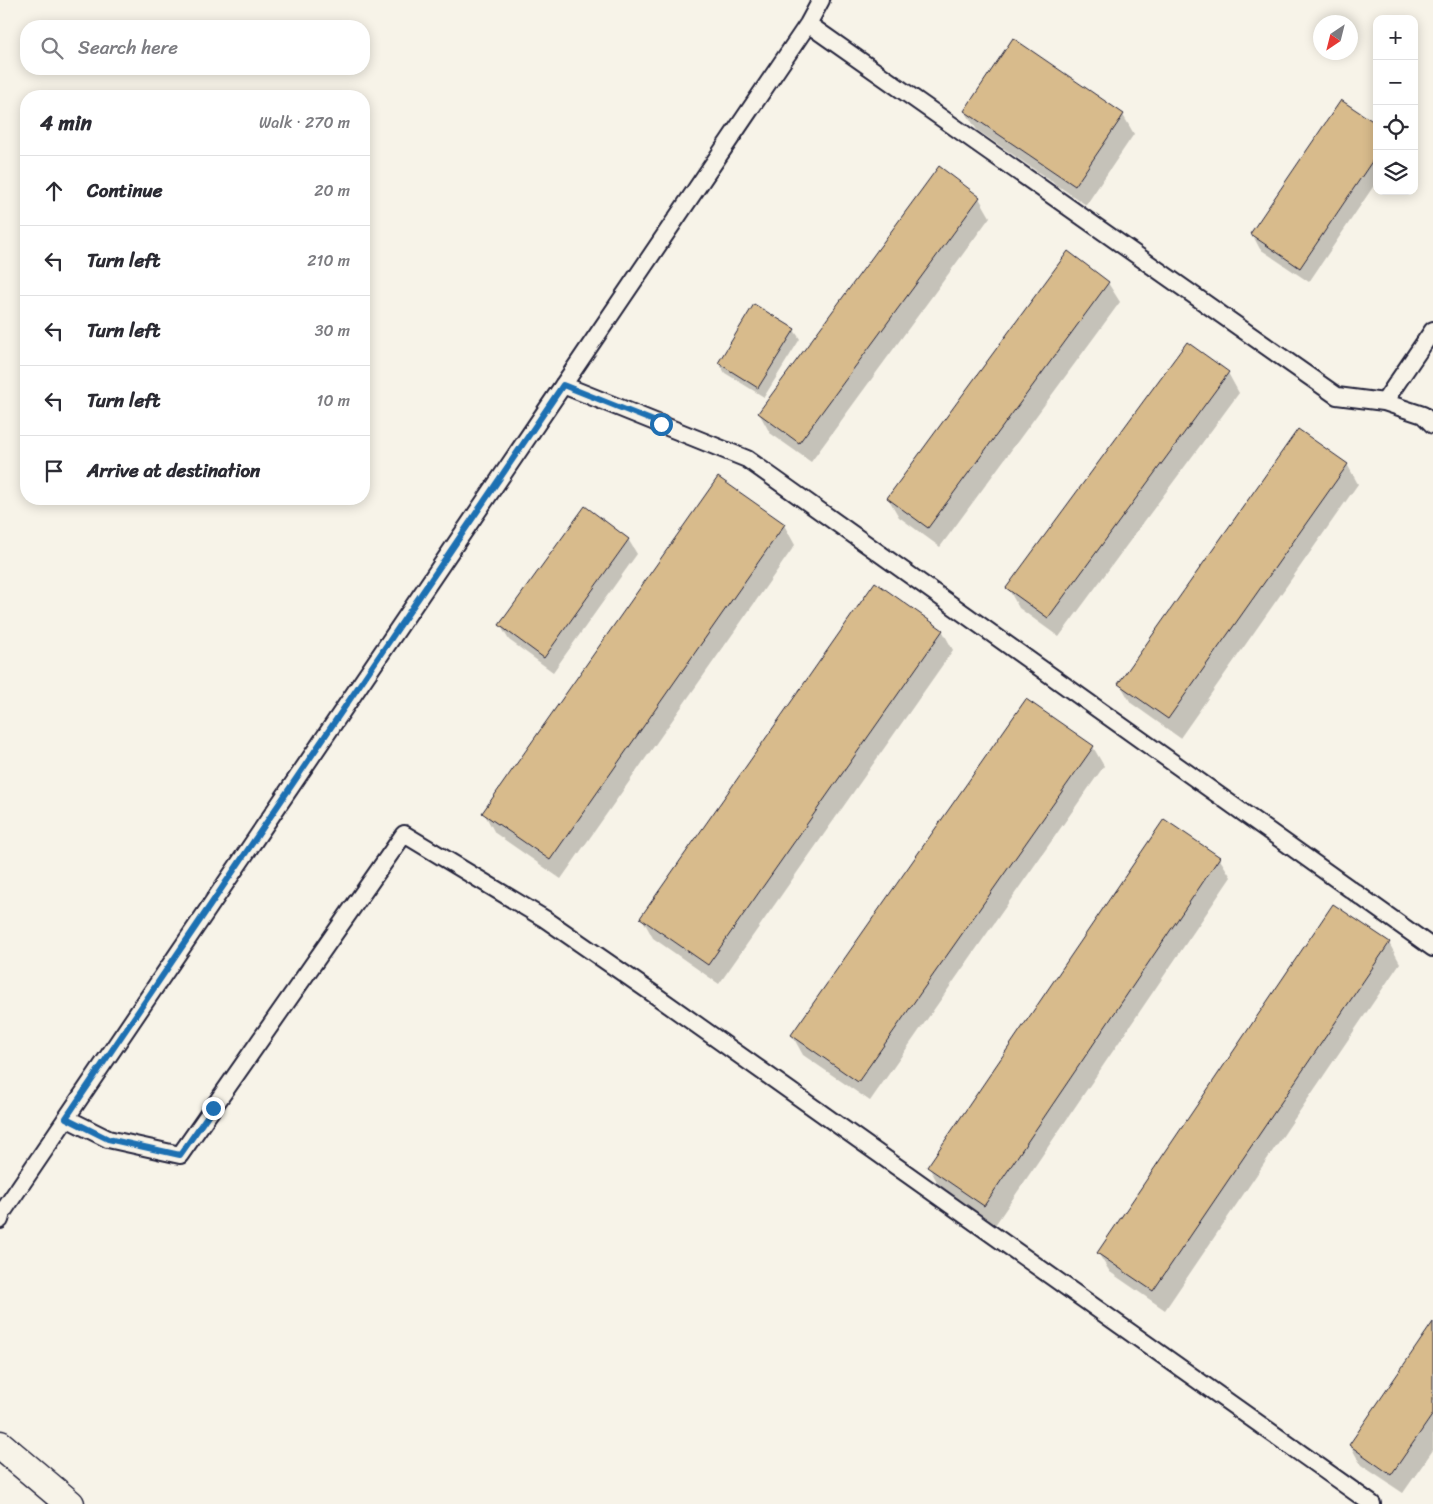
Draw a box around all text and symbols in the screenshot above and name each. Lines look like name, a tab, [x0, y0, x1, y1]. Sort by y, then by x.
north arrow	[1313, 15, 1358, 60]
map controls	[1373, 15, 1418, 195]
button: +	[1373, 15, 1418, 60]
search box	[20, 20, 370, 75]
text: Search here	[78, 31, 178, 64]
icon: search	[38, 34, 66, 62]
button: −	[1373, 60, 1418, 105]
text: 4 min	[40, 104, 92, 142]
button: locate	[1373, 105, 1418, 150]
text: Walk · 270 m	[259, 108, 350, 137]
button: layers	[1373, 150, 1418, 195]
text: Continue	[87, 174, 163, 207]
text: 20 m	[314, 176, 350, 205]
icon: ahead	[40, 177, 68, 205]
text: Turn left	[87, 244, 160, 277]
text: 210 m	[307, 246, 350, 275]
icon: left	[40, 247, 68, 275]
text: Turn left	[87, 314, 160, 347]
text: 30 m	[315, 316, 350, 345]
icon: left	[40, 317, 68, 345]
text: Turn left	[87, 384, 160, 417]
text: 10 m	[317, 386, 350, 415]
icon: left	[40, 387, 68, 415]
route start	[650, 413, 673, 436]
text: Arrive at destination	[87, 454, 260, 487]
icon: arrive	[40, 457, 68, 485]
route end	[202, 1097, 225, 1120]

